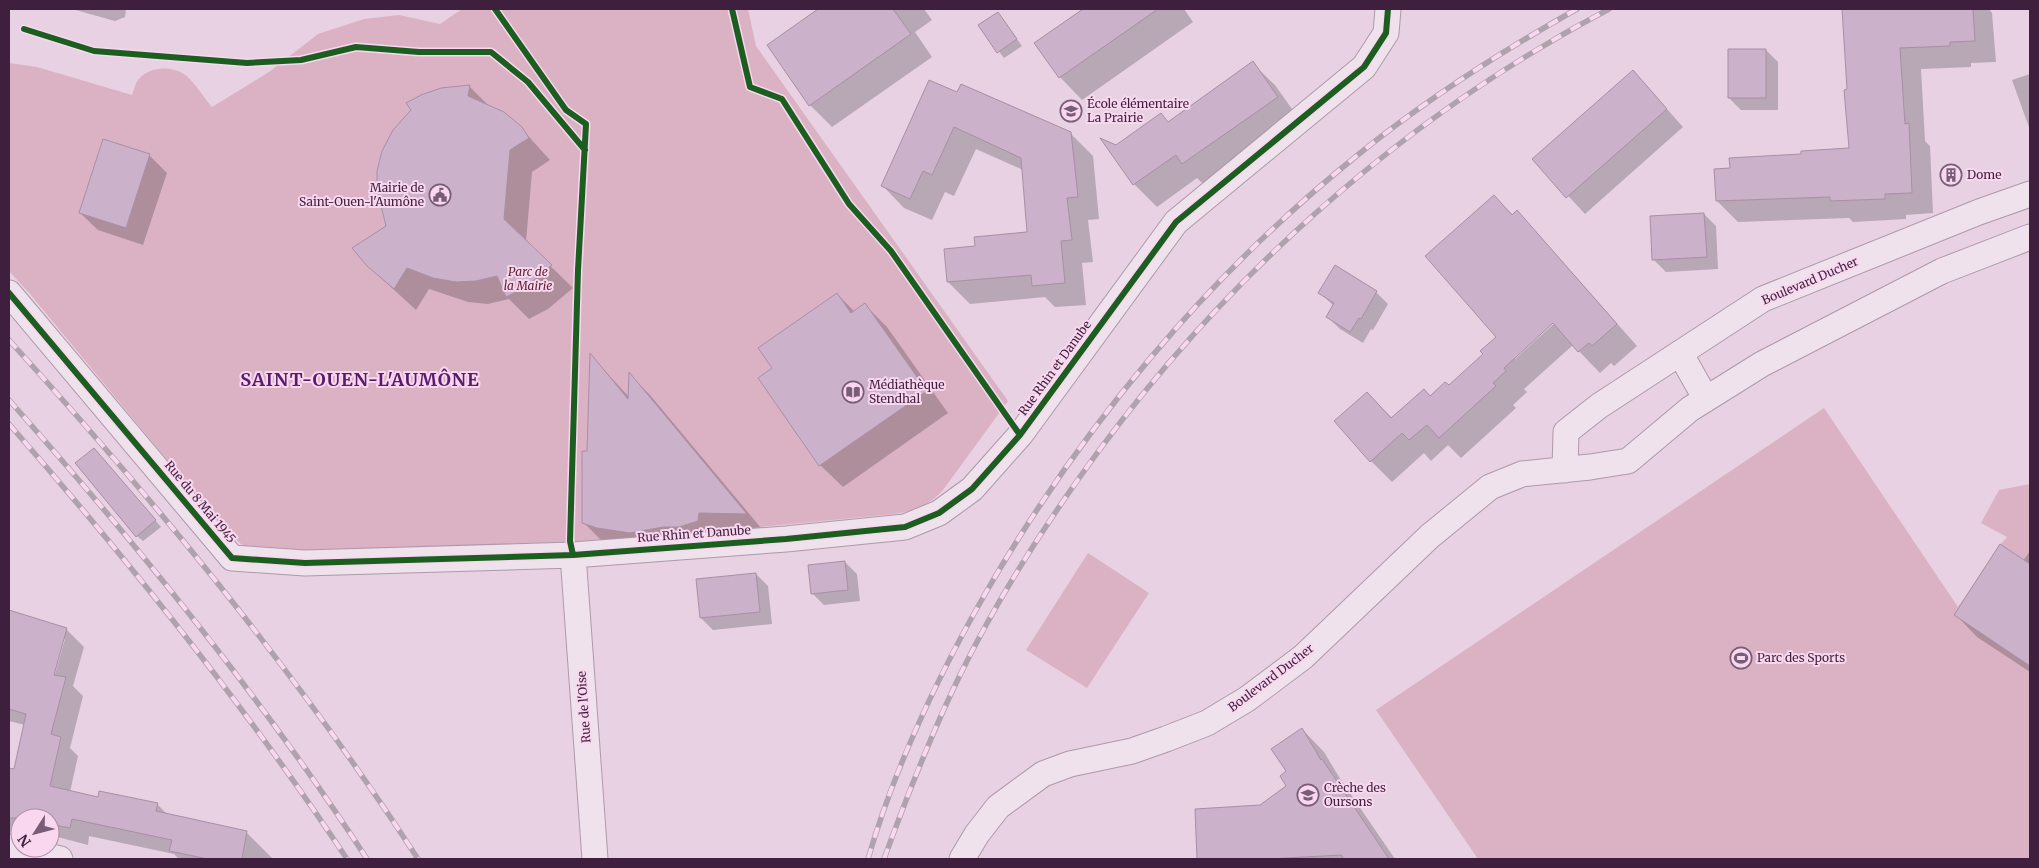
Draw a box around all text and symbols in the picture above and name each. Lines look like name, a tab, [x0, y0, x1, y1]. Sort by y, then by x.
place label: École élémentaire La Prairie	[1087, 96, 1189, 125]
school or university icon: École élémentaire La Prairie	[1059, 99, 1083, 123]
building icon: Dome	[1939, 163, 1963, 187]
place label: Dome	[1967, 167, 2001, 182]
place label: Mairie de Saint-Ouen-l'Aumône	[299, 180, 424, 209]
public building icon: Mairie de Saint-Ouen-l'Aumône	[428, 183, 452, 207]
street label: Boulevard Ducher	[1759, 253, 1861, 308]
park label: Parc de la Mairie	[504, 264, 552, 293]
street label: Rue Rhin et Danube	[1015, 317, 1094, 418]
district label: SAINT-OUEN-L'AUMÔNE	[240, 368, 480, 391]
place label: Médiathèque Stendhal	[869, 377, 945, 406]
library icon: Médiathèque Stendhal	[841, 380, 865, 404]
street label: Rue du 8 Mai 1945	[162, 458, 239, 546]
street label: Rue Rhin et Danube	[637, 522, 751, 545]
street label: Boulevard Ducher	[1225, 640, 1317, 715]
sports icon: Parc des Sports	[1729, 646, 1753, 670]
place label: Parc des Sports	[1757, 650, 1845, 665]
street label: Rue de l'Oise	[573, 670, 594, 744]
place label: Crèche des Oursons	[1324, 780, 1386, 809]
school or university icon: Crèche des Oursons	[1296, 783, 1320, 807]
north arrow	[10, 808, 60, 858]
text: N	[14, 831, 35, 850]

